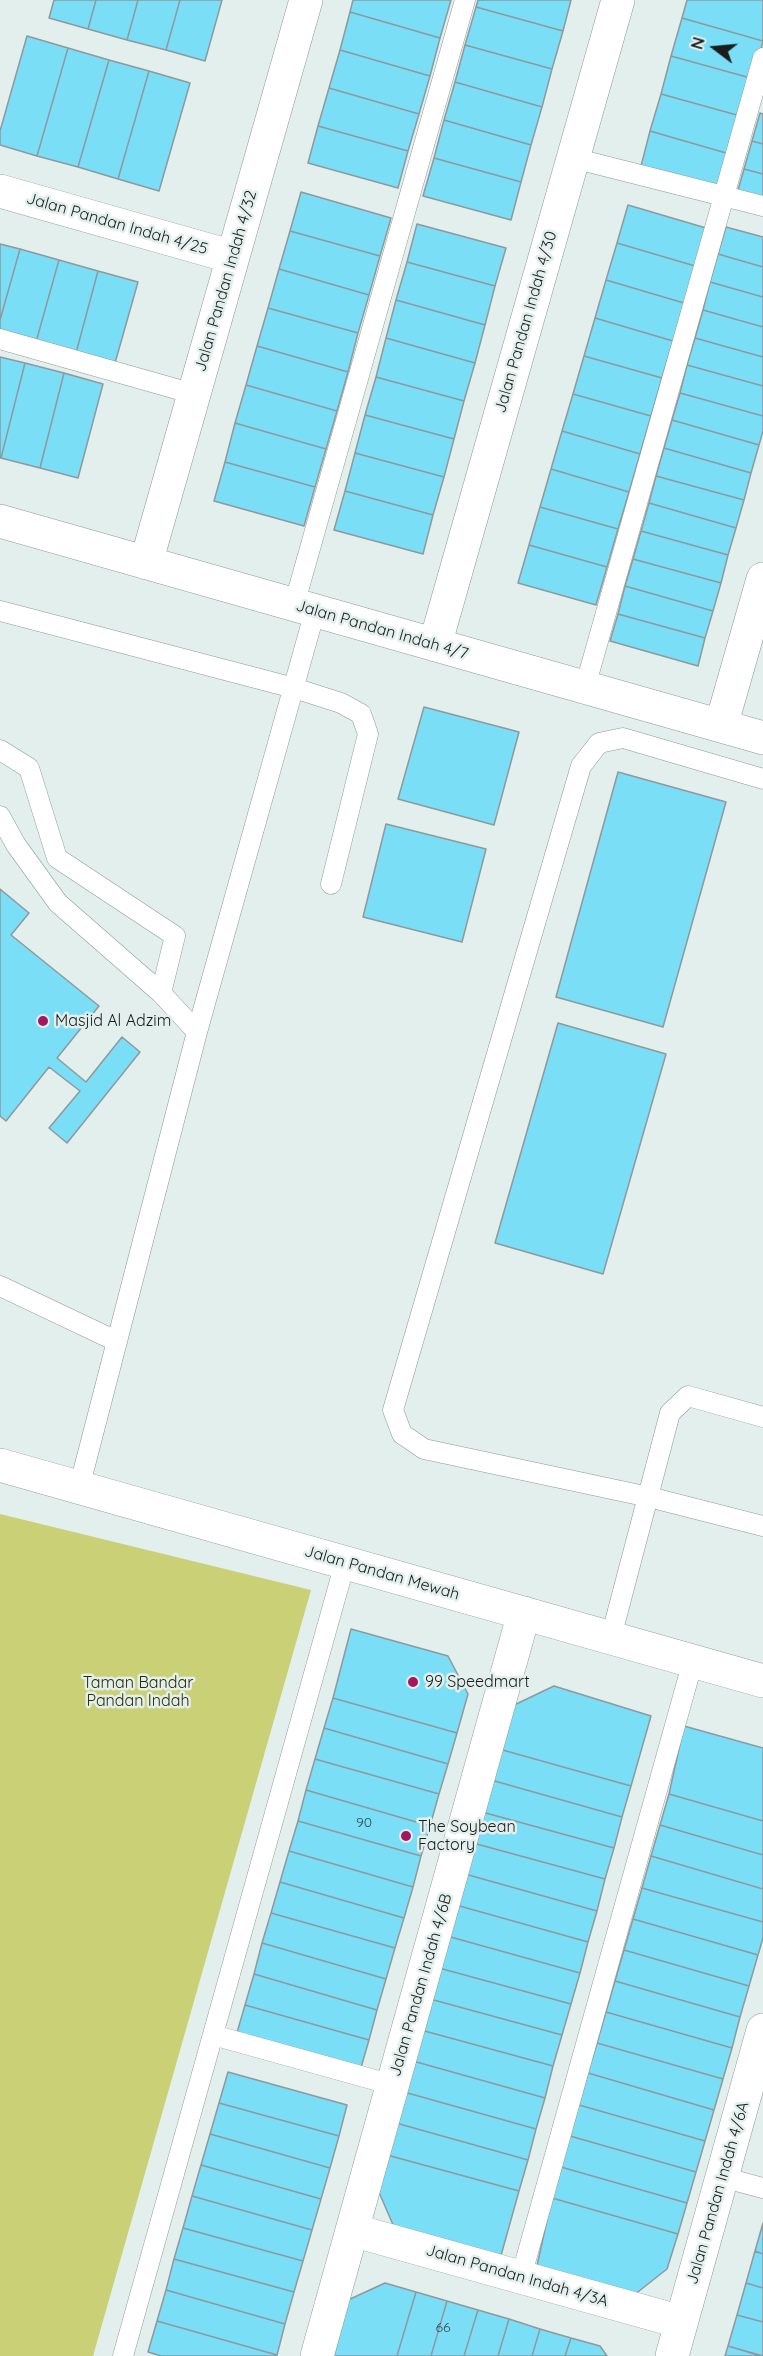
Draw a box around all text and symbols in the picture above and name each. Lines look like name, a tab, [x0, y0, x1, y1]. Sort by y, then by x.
north arrow	[685, 18, 745, 78]
text: N	[686, 35, 709, 51]
street label: Jalan Pandan Indah 4/32	[191, 188, 261, 374]
street label: Jalan Pandan Indah 4/25	[24, 189, 210, 259]
street label: Jalan Pandan Indah 4/30	[491, 229, 561, 415]
street label: Jalan Pandan Indah 4/7	[294, 596, 470, 664]
place label: Masjid Al Adzim	[55, 1011, 171, 1031]
marker: Masjid Al Adzim	[36, 1014, 50, 1028]
street label: Jalan Pandan Mewah	[302, 1542, 462, 1604]
place label: 99 Speedmart	[425, 1672, 530, 1692]
park label: Taman Bandar Pandan Indah	[83, 1673, 193, 1711]
marker: 99 Speedmart	[406, 1675, 420, 1689]
house number: 90	[356, 1815, 372, 1831]
place label: The Soybean Factory	[418, 1817, 516, 1855]
marker: The Soybean Factory	[399, 1829, 413, 1843]
street label: Jalan Pandan Indah 4/6B	[386, 1891, 456, 2079]
street label: Jalan Pandan Indah 4/6A	[683, 2099, 753, 2287]
street label: Jalan Pandan Indah 4/3A	[424, 2241, 610, 2311]
house number: 66	[435, 2320, 451, 2336]

